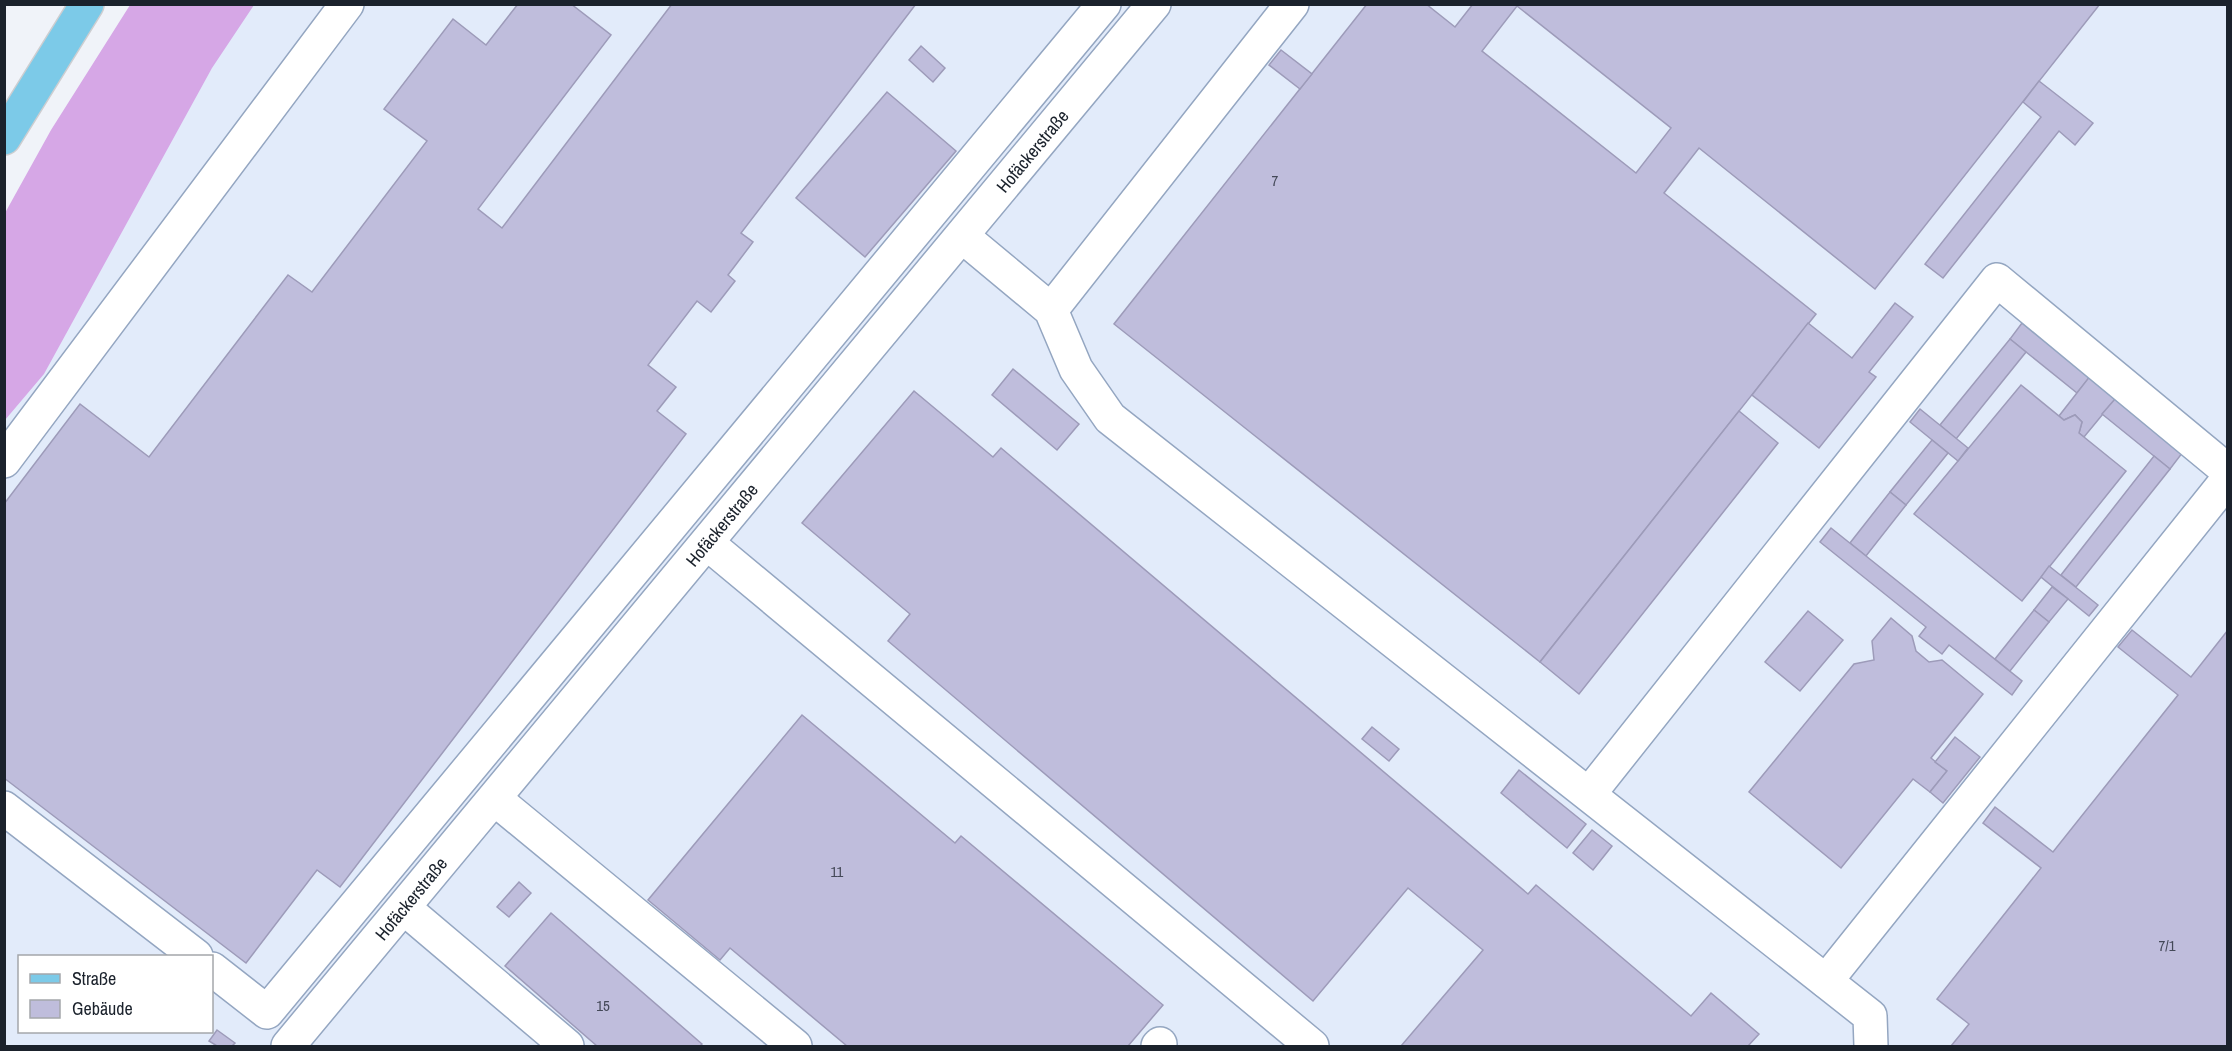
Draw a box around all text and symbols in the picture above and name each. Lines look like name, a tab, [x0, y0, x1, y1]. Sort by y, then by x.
street label: Hofäckerstraße	[990, 104, 1074, 198]
house number: 7	[1272, 170, 1279, 191]
street label: Hofäckerstraße	[679, 478, 763, 571]
street label: Hofäckerstraße	[369, 852, 453, 945]
house number: 11	[831, 861, 844, 882]
house number: 7/1	[2158, 935, 2176, 956]
legend	[18, 955, 213, 1033]
text: Straße	[72, 966, 116, 991]
house number: 15	[596, 995, 610, 1016]
text: Gebäude	[72, 996, 133, 1021]

